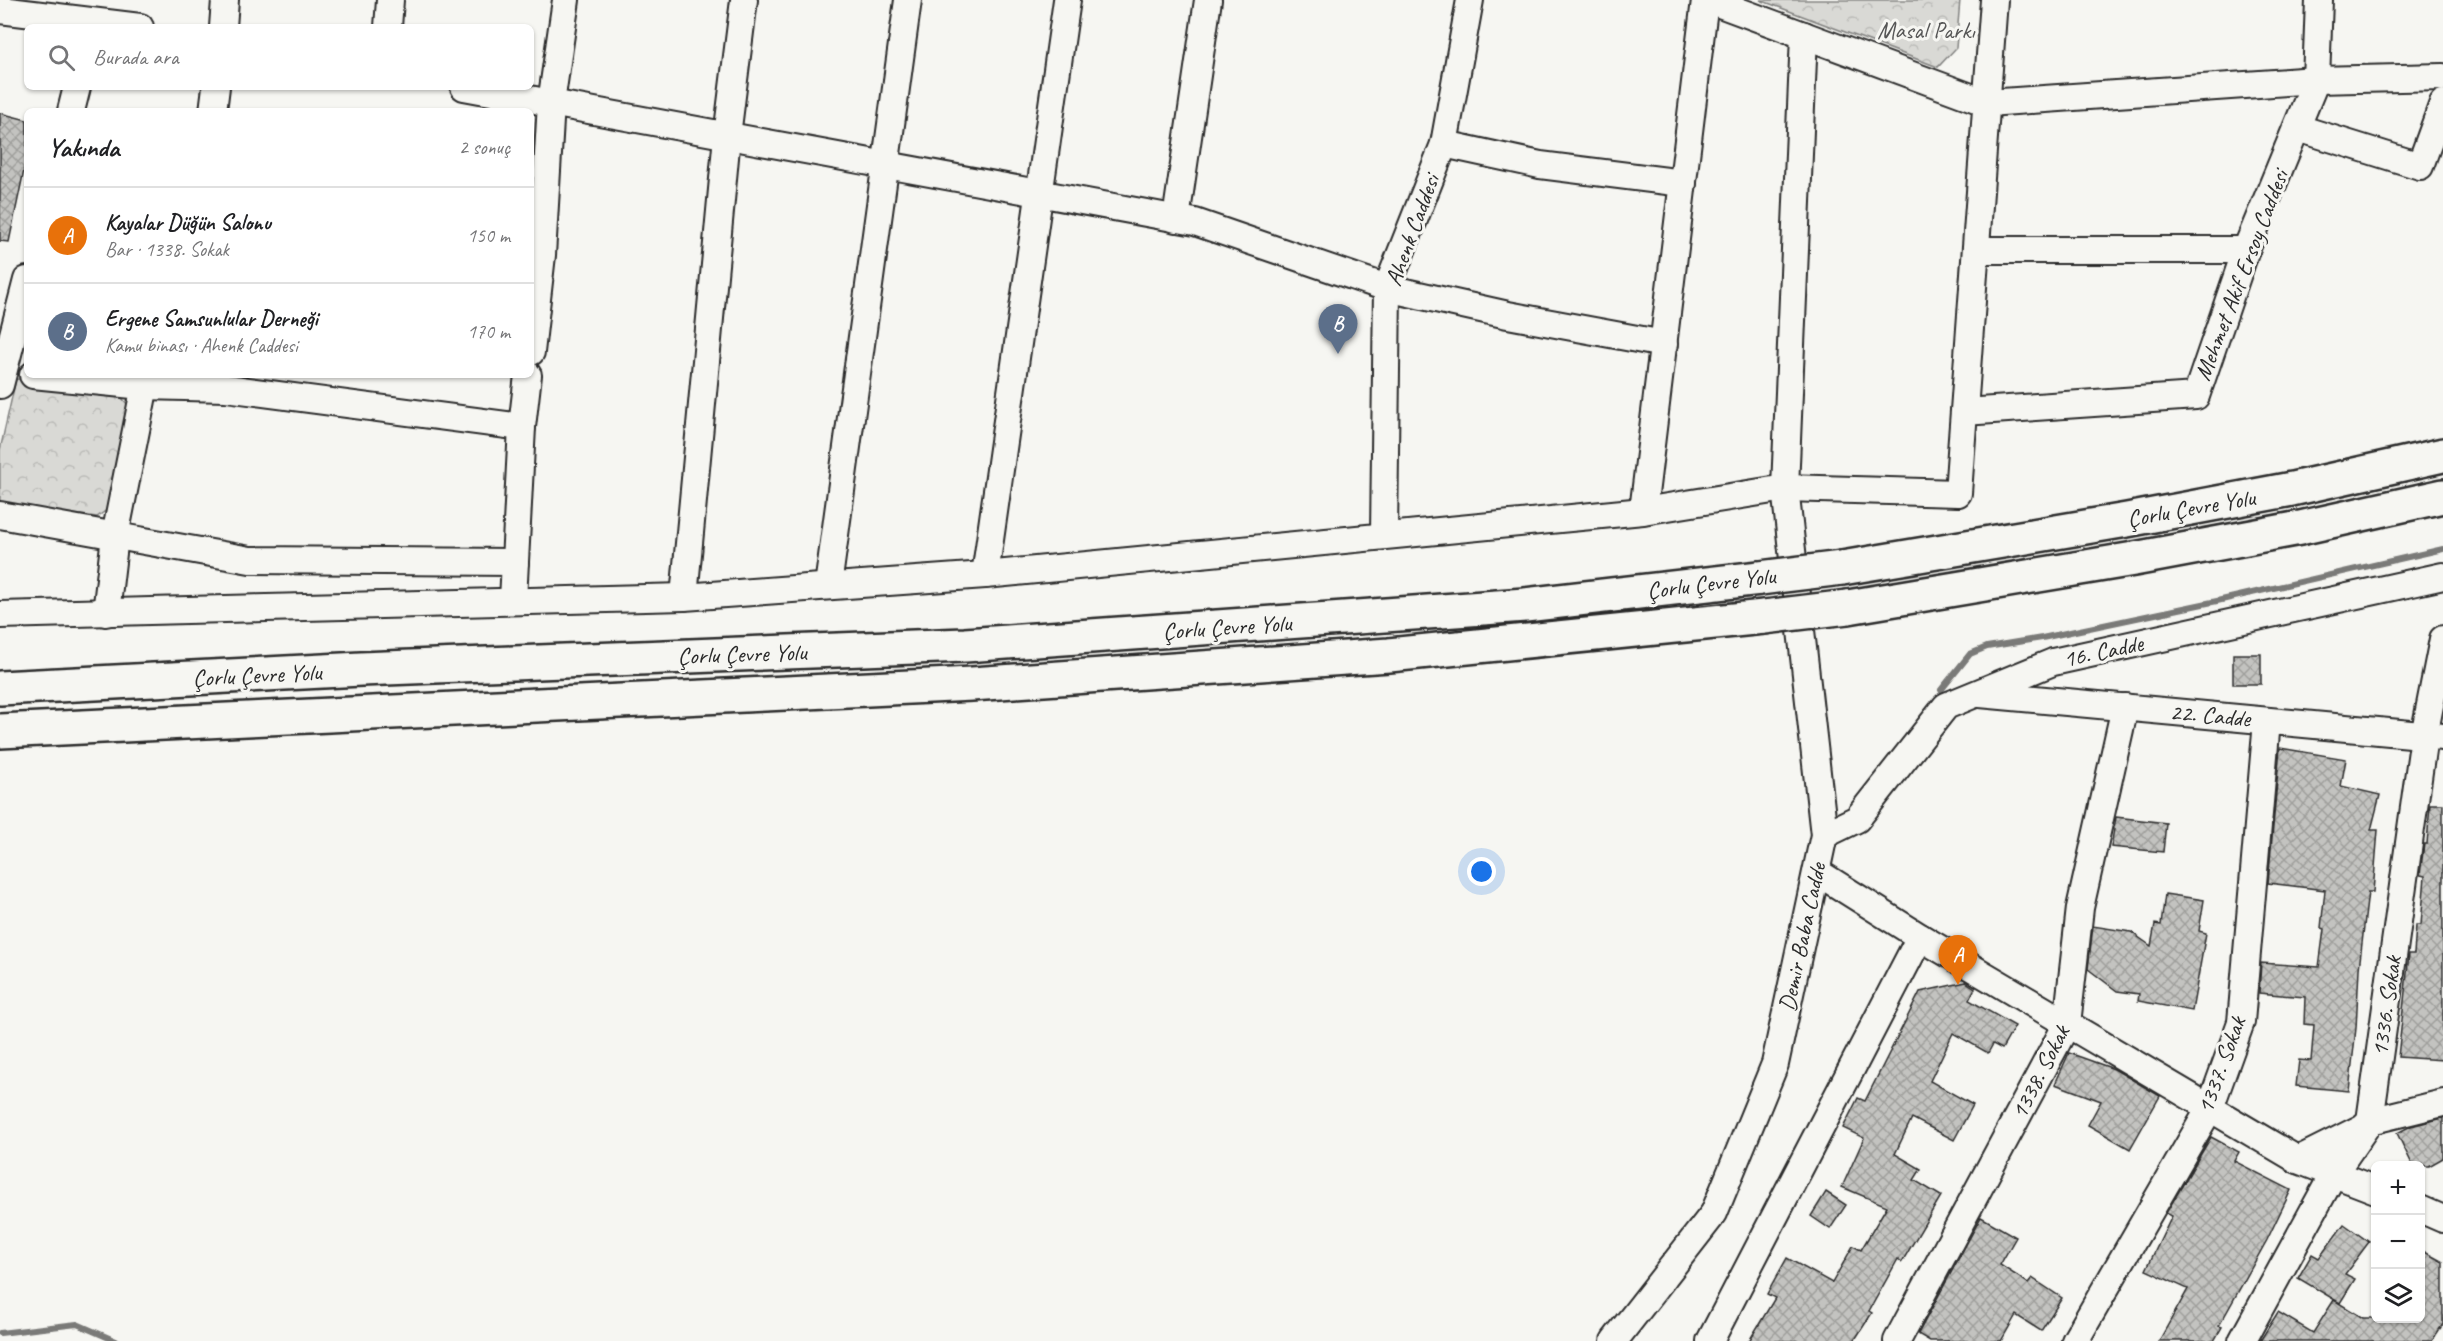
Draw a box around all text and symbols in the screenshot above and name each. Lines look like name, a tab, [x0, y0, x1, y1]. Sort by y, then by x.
park label: Masal Parkı	[1877, 15, 1976, 45]
search box	[24, 24, 534, 90]
icon: search	[45, 41, 78, 74]
text: Burada ara	[93, 43, 179, 71]
text: Yakında	[48, 131, 119, 164]
text: 2 sonuç	[459, 135, 510, 160]
street label: Mehmet Akif Ersoy Caddesi	[2187, 163, 2296, 384]
street label: Ahenk Caddesi	[1378, 168, 1447, 290]
text: Kayalar Düğün Salonu	[105, 209, 271, 237]
text: A	[62, 223, 73, 248]
text: 150 m	[467, 223, 510, 248]
text: Bar · 1338. Sokak	[105, 237, 229, 262]
pin: B	[1318, 304, 1358, 354]
text: Ergene Samsunlular Derneği	[105, 305, 318, 333]
text: B	[62, 319, 73, 344]
text: 170 m	[467, 319, 510, 344]
text: Kamu binası · Ahenk Caddesi	[105, 333, 298, 358]
street label: Çorlu Çevre Yolu	[2125, 482, 2259, 534]
street label: Çorlu Çevre Yolu	[1645, 560, 1779, 606]
street label: Çorlu Çevre Yolu	[1162, 607, 1295, 646]
street label: 16. Cadde	[2060, 627, 2148, 674]
street label: Çorlu Çevre Yolu	[677, 637, 809, 671]
street label: Çorlu Çevre Yolu	[192, 657, 324, 693]
street label: 22. Cadde	[2169, 697, 2254, 734]
your location	[1467, 857, 1496, 886]
street label: Demir Baba Cadde	[1772, 858, 1833, 1014]
pin: A	[1938, 936, 1978, 985]
street label: 1336. Sokak	[2364, 952, 2408, 1058]
street label: 1337. Sokak	[2190, 1010, 2253, 1117]
street label: 1338. Sokak	[2004, 1018, 2077, 1124]
map controls	[2371, 1161, 2425, 1323]
button: +	[2371, 1161, 2425, 1215]
button: −	[2371, 1215, 2425, 1269]
button: layers	[2371, 1269, 2425, 1323]

